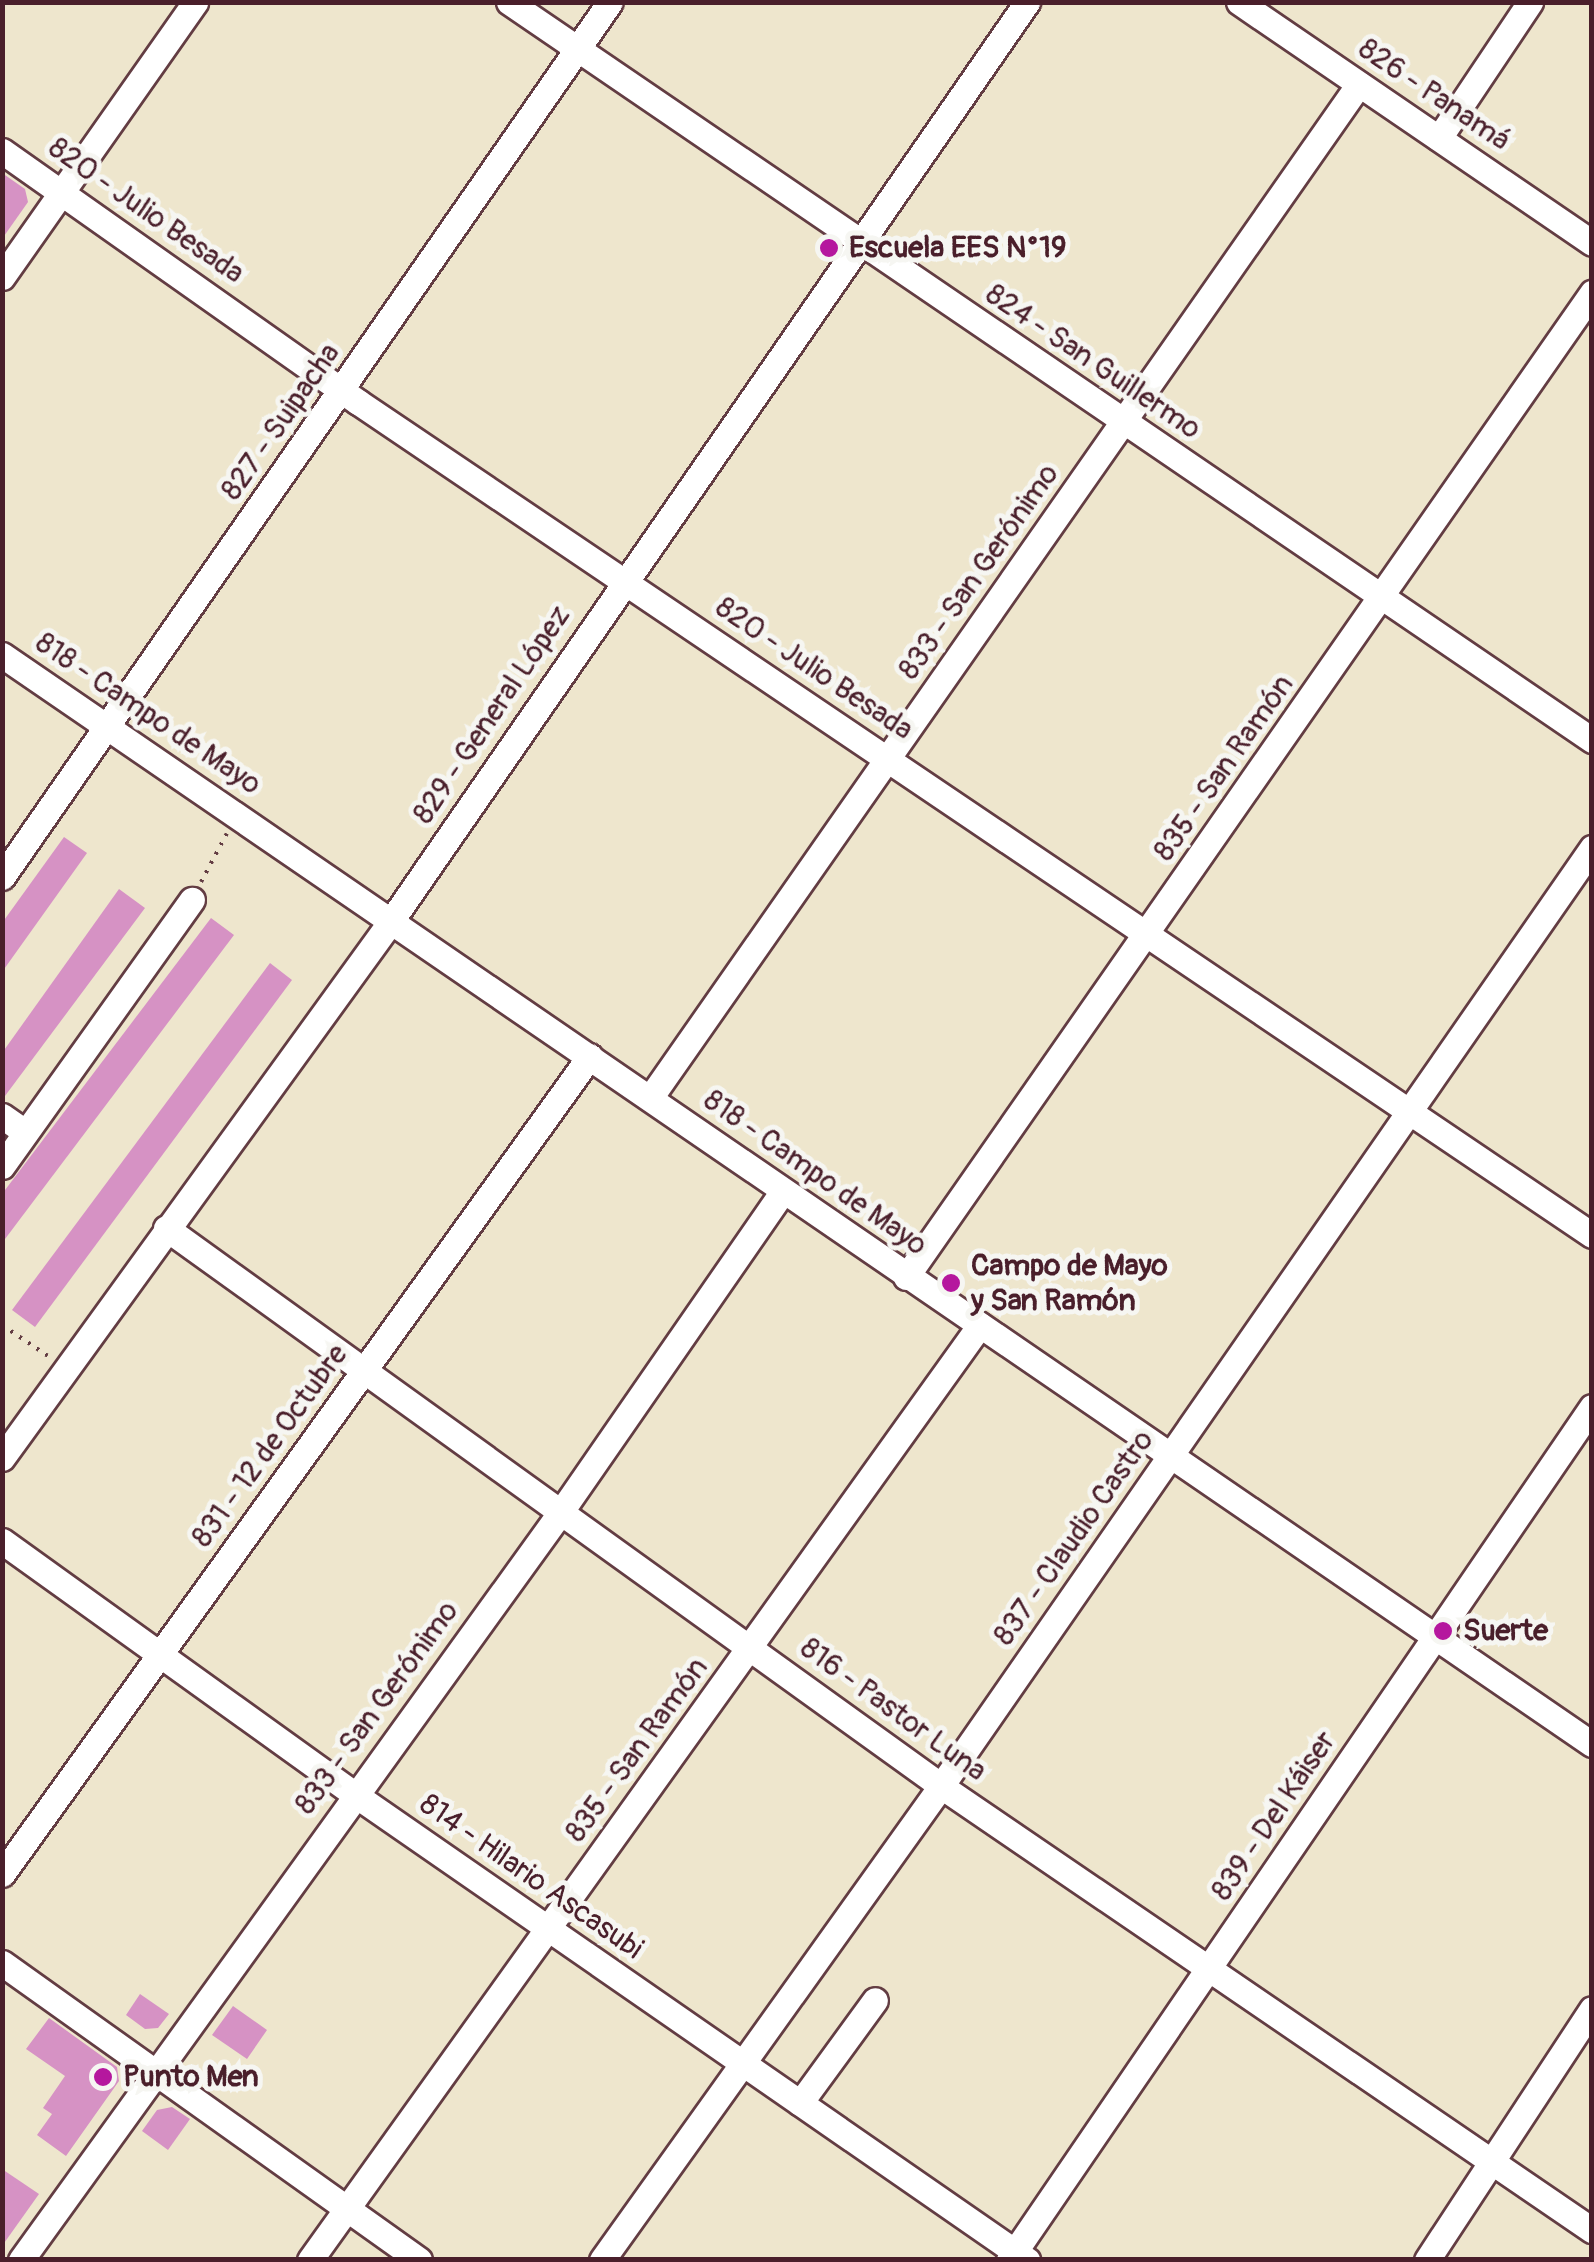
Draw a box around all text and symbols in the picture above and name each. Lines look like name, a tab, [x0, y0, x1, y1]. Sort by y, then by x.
street label: 826 - Panamá	[1351, 31, 1517, 159]
street label: 820 - Julio Besada	[41, 130, 251, 292]
place label: Escuela EES N°19	[849, 230, 1067, 266]
marker: Escuela EES N°19	[818, 237, 840, 259]
street label: 824 - San Guillermo	[978, 277, 1208, 447]
street label: 827 - Suipacha	[214, 337, 348, 507]
street label: 833 - San Gerónimo	[891, 457, 1067, 687]
street label: 820 - Julio Besada	[708, 590, 920, 748]
street label: 829 - General López	[406, 599, 578, 831]
street label: 818 - Campo de Mayo	[28, 625, 268, 803]
street label: 835 - San Ramón	[1146, 668, 1302, 868]
street label: 818 - Campo de Mayo	[696, 1082, 934, 1264]
place label: Campo de Mayo y San Ramón	[971, 1248, 1168, 1318]
marker: Campo de Mayo y San Ramón	[940, 1272, 962, 1294]
street label: 831 - 12 de Octubre	[184, 1338, 356, 1554]
street label: 837 - Claudio Castro	[986, 1423, 1162, 1653]
street label: 833 - San Gerónimo	[288, 1594, 466, 1822]
place label: Suerte	[1463, 1613, 1548, 1649]
marker: Suerte	[1432, 1620, 1454, 1642]
street label: 816 - Pastor Luna	[793, 1630, 993, 1790]
street label: 835 - San Ramón	[558, 1651, 716, 1849]
street label: 839 - Del Káiser	[1204, 1724, 1344, 1908]
street label: 814 - Hilario Ascasubi	[412, 1786, 650, 1968]
place label: Punto Men	[123, 2059, 259, 2095]
marker: Punto Men	[92, 2066, 114, 2088]

